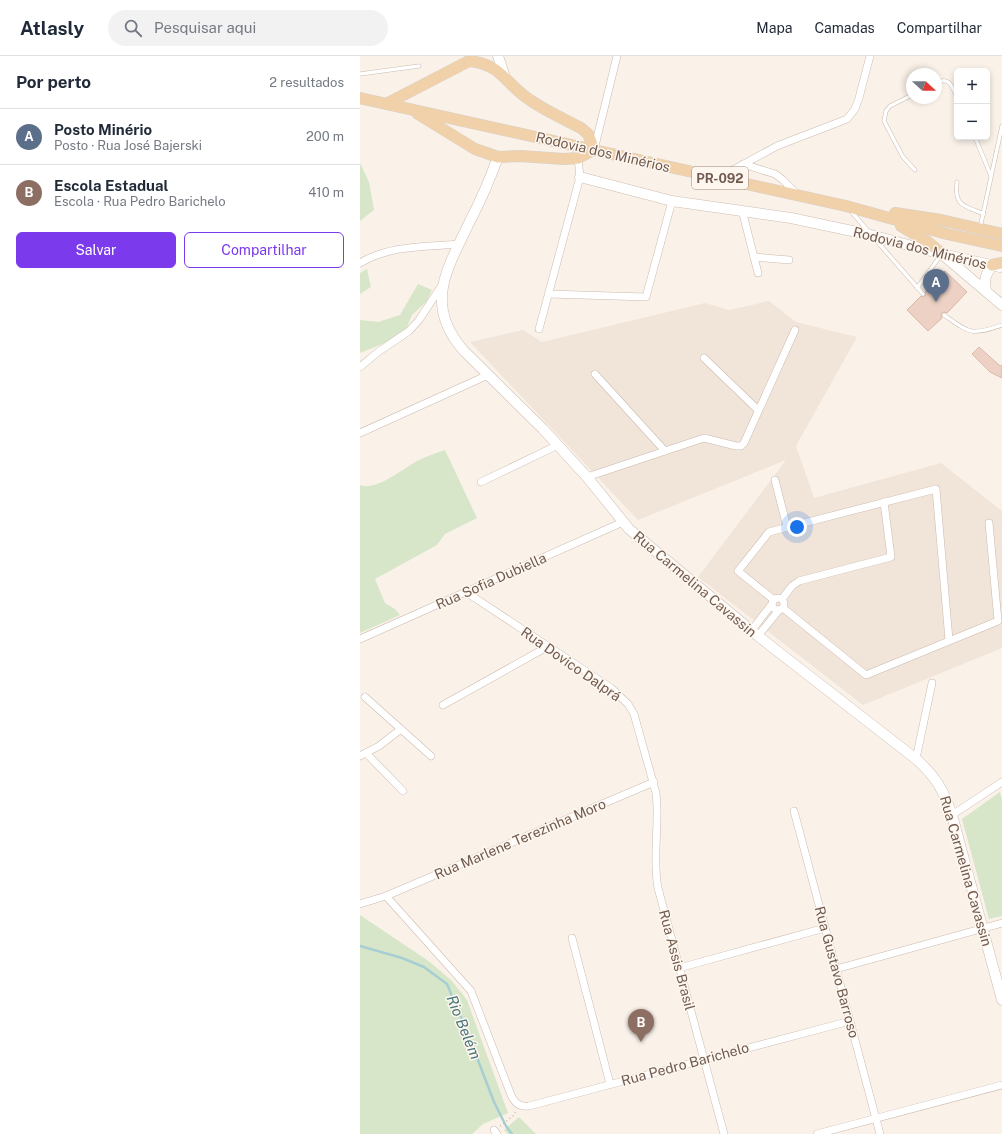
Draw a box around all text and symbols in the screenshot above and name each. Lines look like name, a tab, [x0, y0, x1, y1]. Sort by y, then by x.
search box	[108, 10, 388, 46]
text: Atlasly	[20, 17, 84, 39]
icon: search	[122, 17, 144, 39]
text: Pesquisar aqui	[154, 19, 256, 36]
text: Mapa	[756, 20, 792, 36]
text: Camadas	[814, 20, 875, 36]
text: Compartilhar	[897, 20, 982, 36]
north arrow	[906, 68, 942, 104]
map controls	[954, 68, 990, 140]
button: +	[954, 68, 990, 104]
text: Por perto	[16, 72, 91, 92]
text: 2 resultados	[269, 75, 344, 90]
button: −	[954, 104, 990, 140]
text: Posto Minério	[54, 121, 152, 138]
text: A	[24, 129, 34, 144]
text: 200 m	[306, 129, 344, 144]
street label: Rodovia dos Minérios	[534, 129, 672, 175]
text: Posto · Rua José Bajerski	[54, 138, 202, 153]
road number: PR-092	[692, 167, 748, 189]
text: Escola Estadual	[54, 177, 168, 194]
text: B	[25, 185, 33, 200]
text: 410 m	[308, 185, 344, 200]
text: Escola · Rua Pedro Barichelo	[54, 194, 226, 209]
street label: Rodovia dos Minérios	[851, 224, 989, 272]
button: Salvar	[16, 232, 176, 268]
button: Compartilhar	[184, 232, 344, 268]
pin: A	[923, 269, 949, 302]
your location	[787, 517, 807, 537]
street label: Rua Carmelina Cavassin	[630, 528, 760, 640]
street label: Rua Sofia Dubiella	[433, 549, 549, 613]
street label: Rua Dovico Dalprá	[518, 624, 624, 704]
street label: Rua Carmelina Cavassin	[937, 794, 995, 948]
street label: Rua Marlene Terezinha Moro	[432, 796, 608, 882]
street label: Rua Gustavo Barroso	[812, 904, 862, 1040]
street label: Rua Assis Brasil	[656, 908, 698, 1012]
water label: Rio Belém	[443, 992, 485, 1062]
pin: B	[628, 1009, 654, 1042]
street label: Rua Pedro Barichelo	[619, 1039, 751, 1089]

